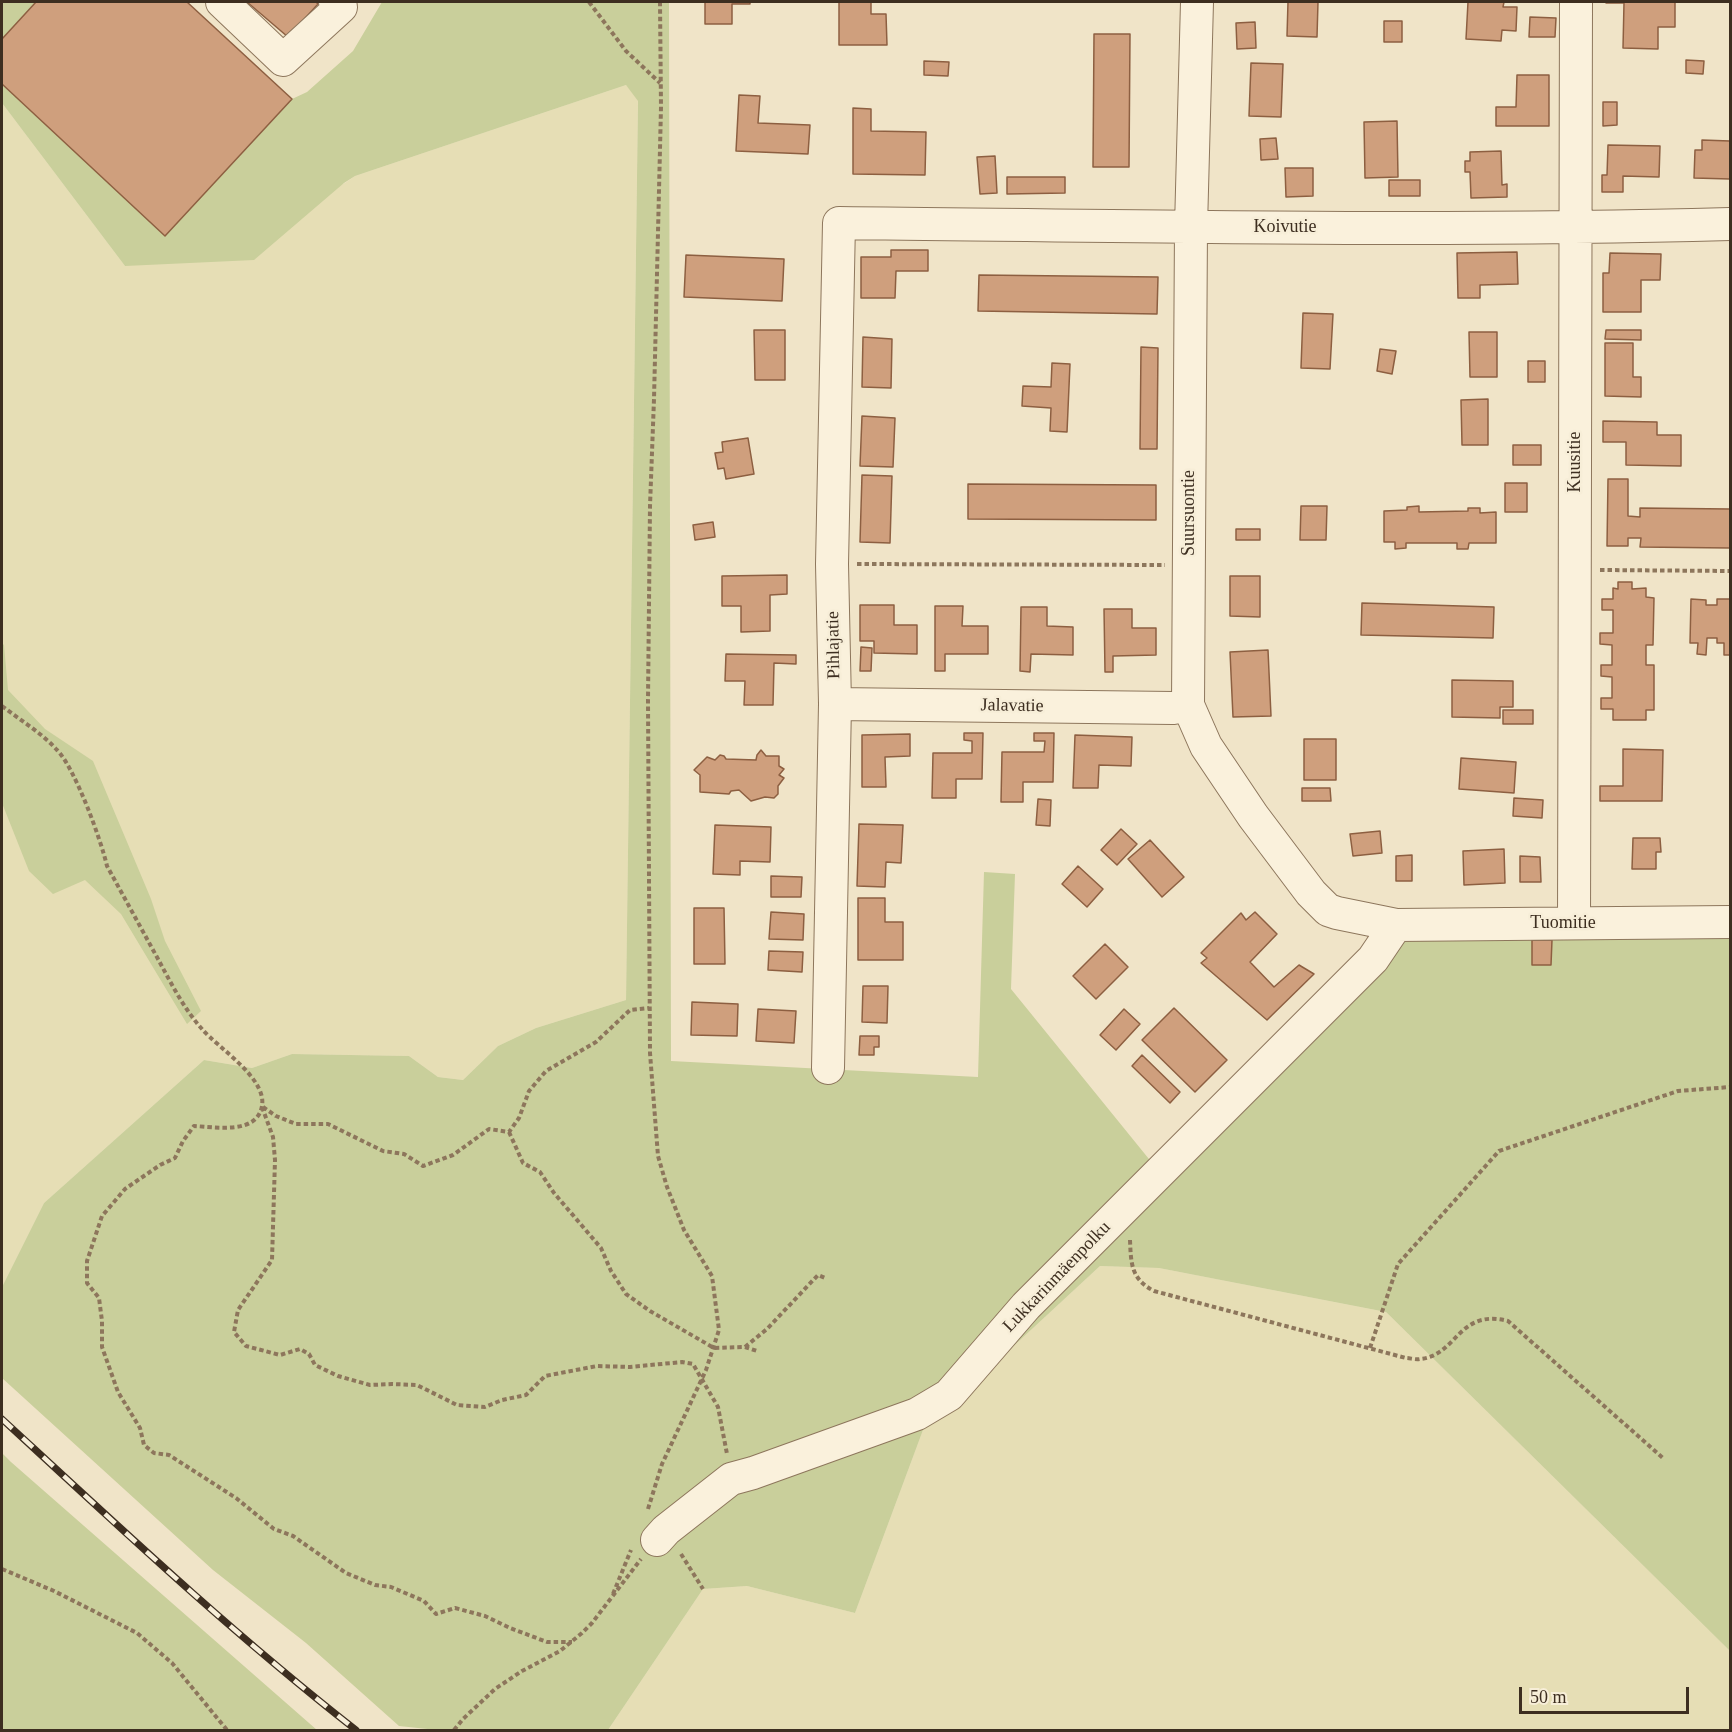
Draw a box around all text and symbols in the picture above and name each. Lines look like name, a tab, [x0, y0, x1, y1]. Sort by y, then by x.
street label: Koivutie	[1254, 216, 1316, 238]
street label: Kuusitie	[1564, 432, 1586, 492]
street label: Suursuontie	[1178, 470, 1200, 556]
street label: Pihlajatie	[823, 611, 845, 679]
street label: Jalavatie	[980, 695, 1044, 717]
street label: Tuomitie	[1530, 912, 1596, 934]
street label: Lukkarinmäenpolku	[999, 1217, 1115, 1337]
scale bar	[1522, 1675, 1692, 1713]
text: 50 m	[1530, 1687, 1567, 1707]

